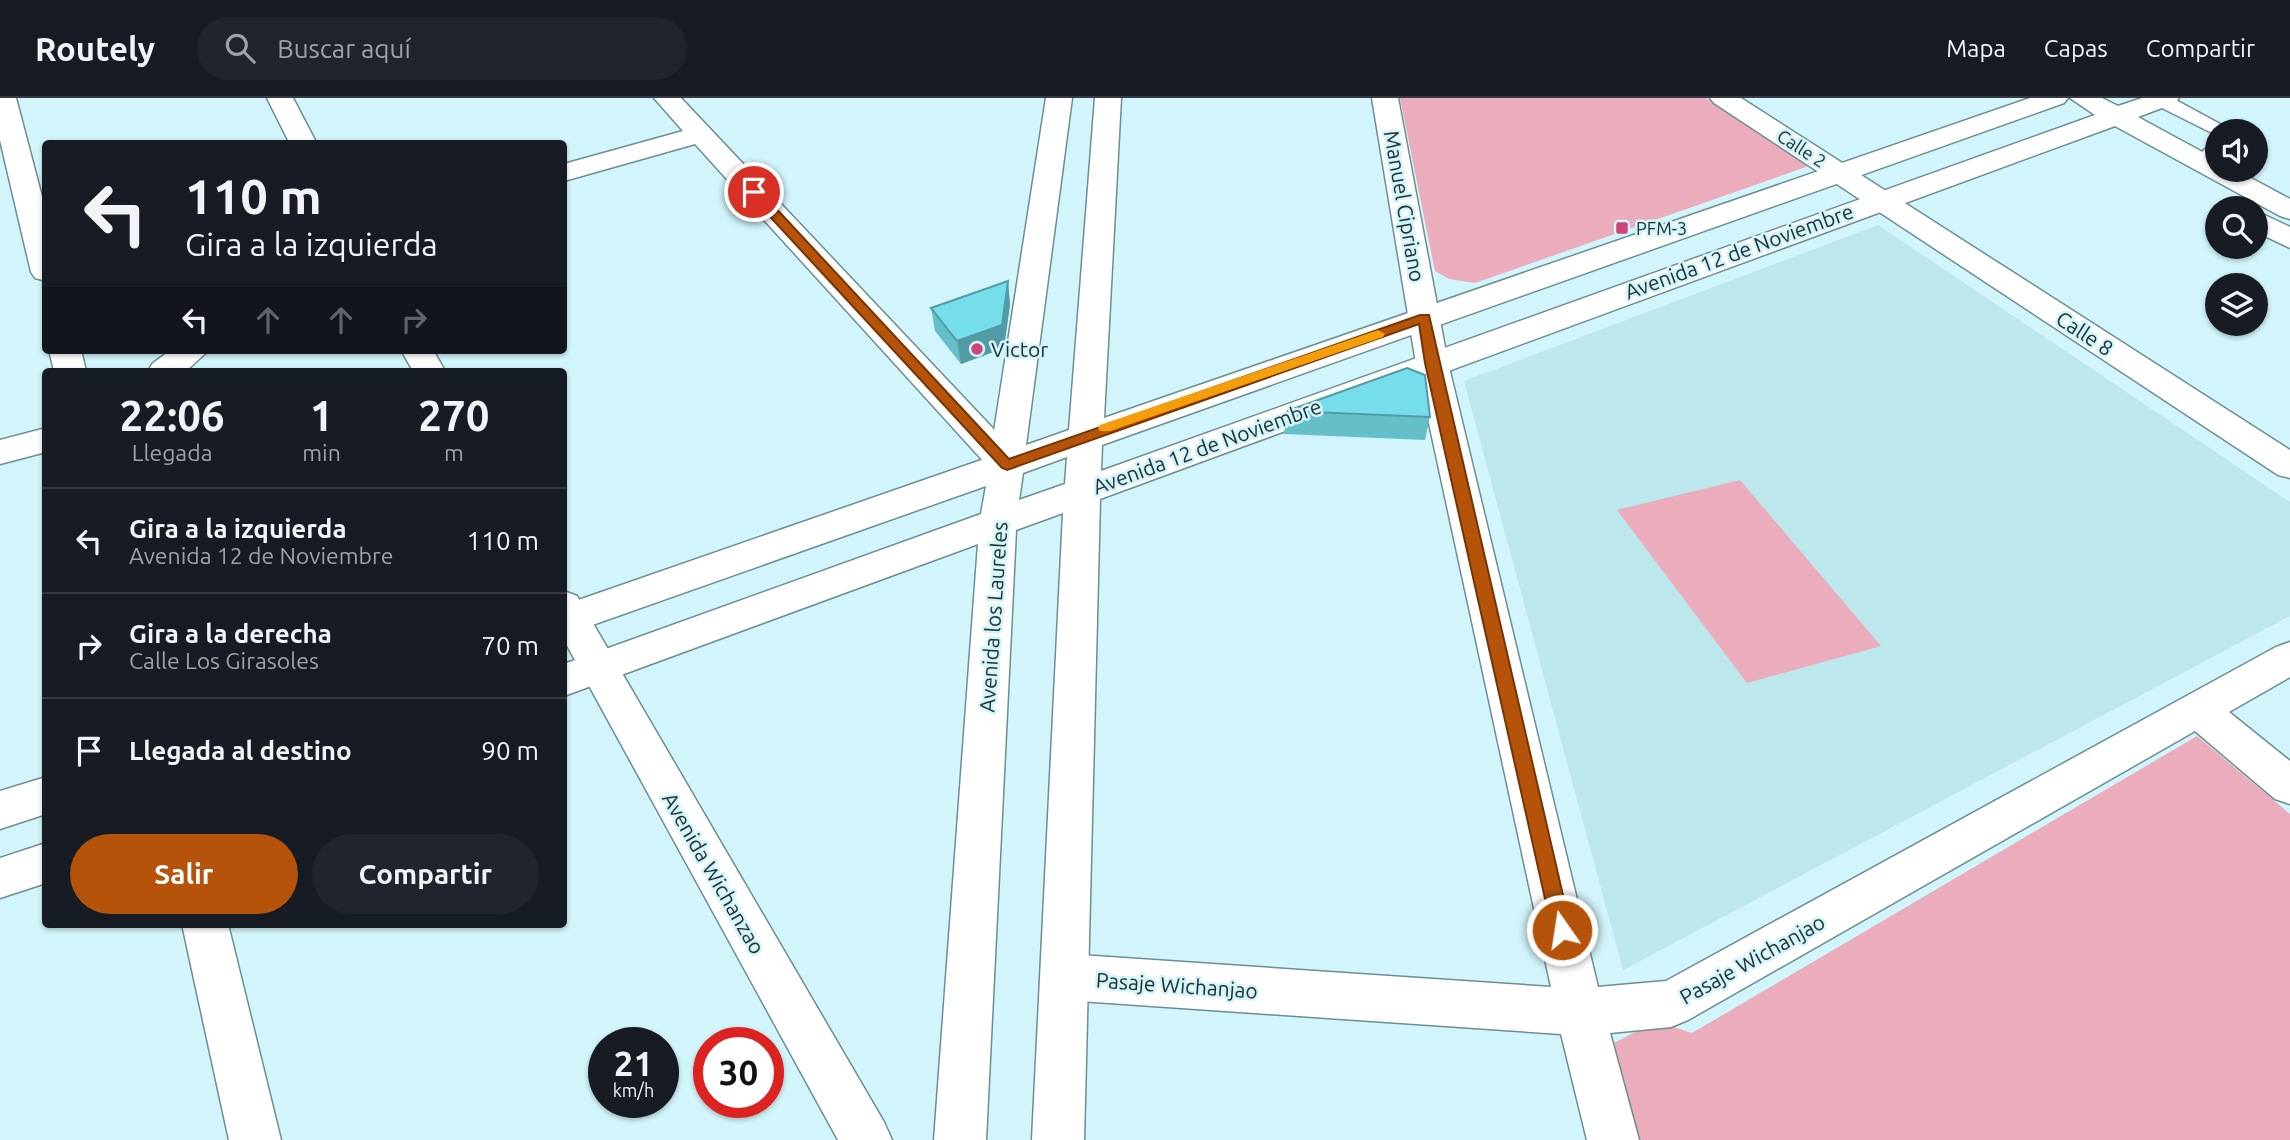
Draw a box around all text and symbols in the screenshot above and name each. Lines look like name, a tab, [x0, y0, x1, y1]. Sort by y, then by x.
search box	[197, 17, 687, 80]
icon: search	[221, 29, 259, 67]
text: Routely	[35, 30, 155, 67]
text: Buscar aquí	[277, 34, 411, 63]
text: Mapa	[1946, 35, 2006, 62]
text: Capas	[2044, 35, 2108, 62]
text: Compartir	[2146, 35, 2255, 62]
map controls	[2205, 119, 2268, 336]
button: sound	[2205, 119, 2268, 182]
street label: Calle 2	[1774, 125, 1830, 171]
street label: Manuel Cipriano	[1380, 128, 1430, 284]
pin	[724, 162, 784, 222]
icon: left	[70, 168, 161, 259]
text: 110 m	[185, 168, 322, 223]
icon: arrive	[735, 173, 773, 211]
button: search	[2205, 196, 2268, 259]
street label: Avenida 12 de Noviembre	[1621, 198, 1857, 304]
place label: PFM-3	[1636, 218, 1687, 238]
marker: PFM-3	[1614, 220, 1630, 236]
text: Gira a la izquierda	[185, 226, 438, 262]
button: layers	[2205, 273, 2268, 336]
icon: left	[176, 301, 214, 339]
icon: ahead	[249, 301, 287, 339]
icon: ahead	[322, 301, 360, 339]
icon: right	[395, 301, 433, 339]
street label: Calle 8	[2052, 306, 2118, 360]
place label: Victor	[991, 337, 1048, 361]
marker: Victor	[969, 341, 985, 357]
text: 22:06	[120, 392, 225, 439]
text: 1	[310, 392, 333, 439]
text: 270	[418, 392, 489, 439]
street label: Avenida 12 de Noviembre	[1089, 393, 1325, 499]
text: Llegada	[132, 440, 212, 465]
text: min	[302, 440, 341, 465]
text: m	[444, 440, 464, 465]
text: Gira a la izquierda	[129, 514, 347, 543]
street label: Avenida los Laureles	[974, 521, 1012, 713]
icon: left	[70, 522, 108, 560]
text: 110 m	[467, 526, 539, 555]
text: Avenida 12 de Noviembre	[129, 543, 393, 568]
text: Gira a la derecha	[129, 619, 332, 648]
icon: right	[70, 627, 108, 665]
text: 70 m	[481, 631, 539, 660]
text: Calle Los Girasoles	[129, 648, 319, 673]
icon: arrive	[70, 732, 108, 770]
text: Llegada al destino	[129, 736, 352, 765]
text: 90 m	[481, 736, 539, 765]
street label: Avenida Wichanzao	[658, 788, 770, 958]
button: Salir	[70, 834, 298, 914]
button: Compartir	[312, 834, 539, 914]
position arrow	[1525, 893, 1599, 967]
street label: Pasaje Wichanjao	[1675, 909, 1829, 1009]
street label: Pasaje Wichanjao	[1095, 967, 1259, 1003]
speed limit sign: 30	[693, 1027, 784, 1118]
text: 21	[614, 1043, 653, 1083]
text: km/h	[613, 1080, 654, 1100]

